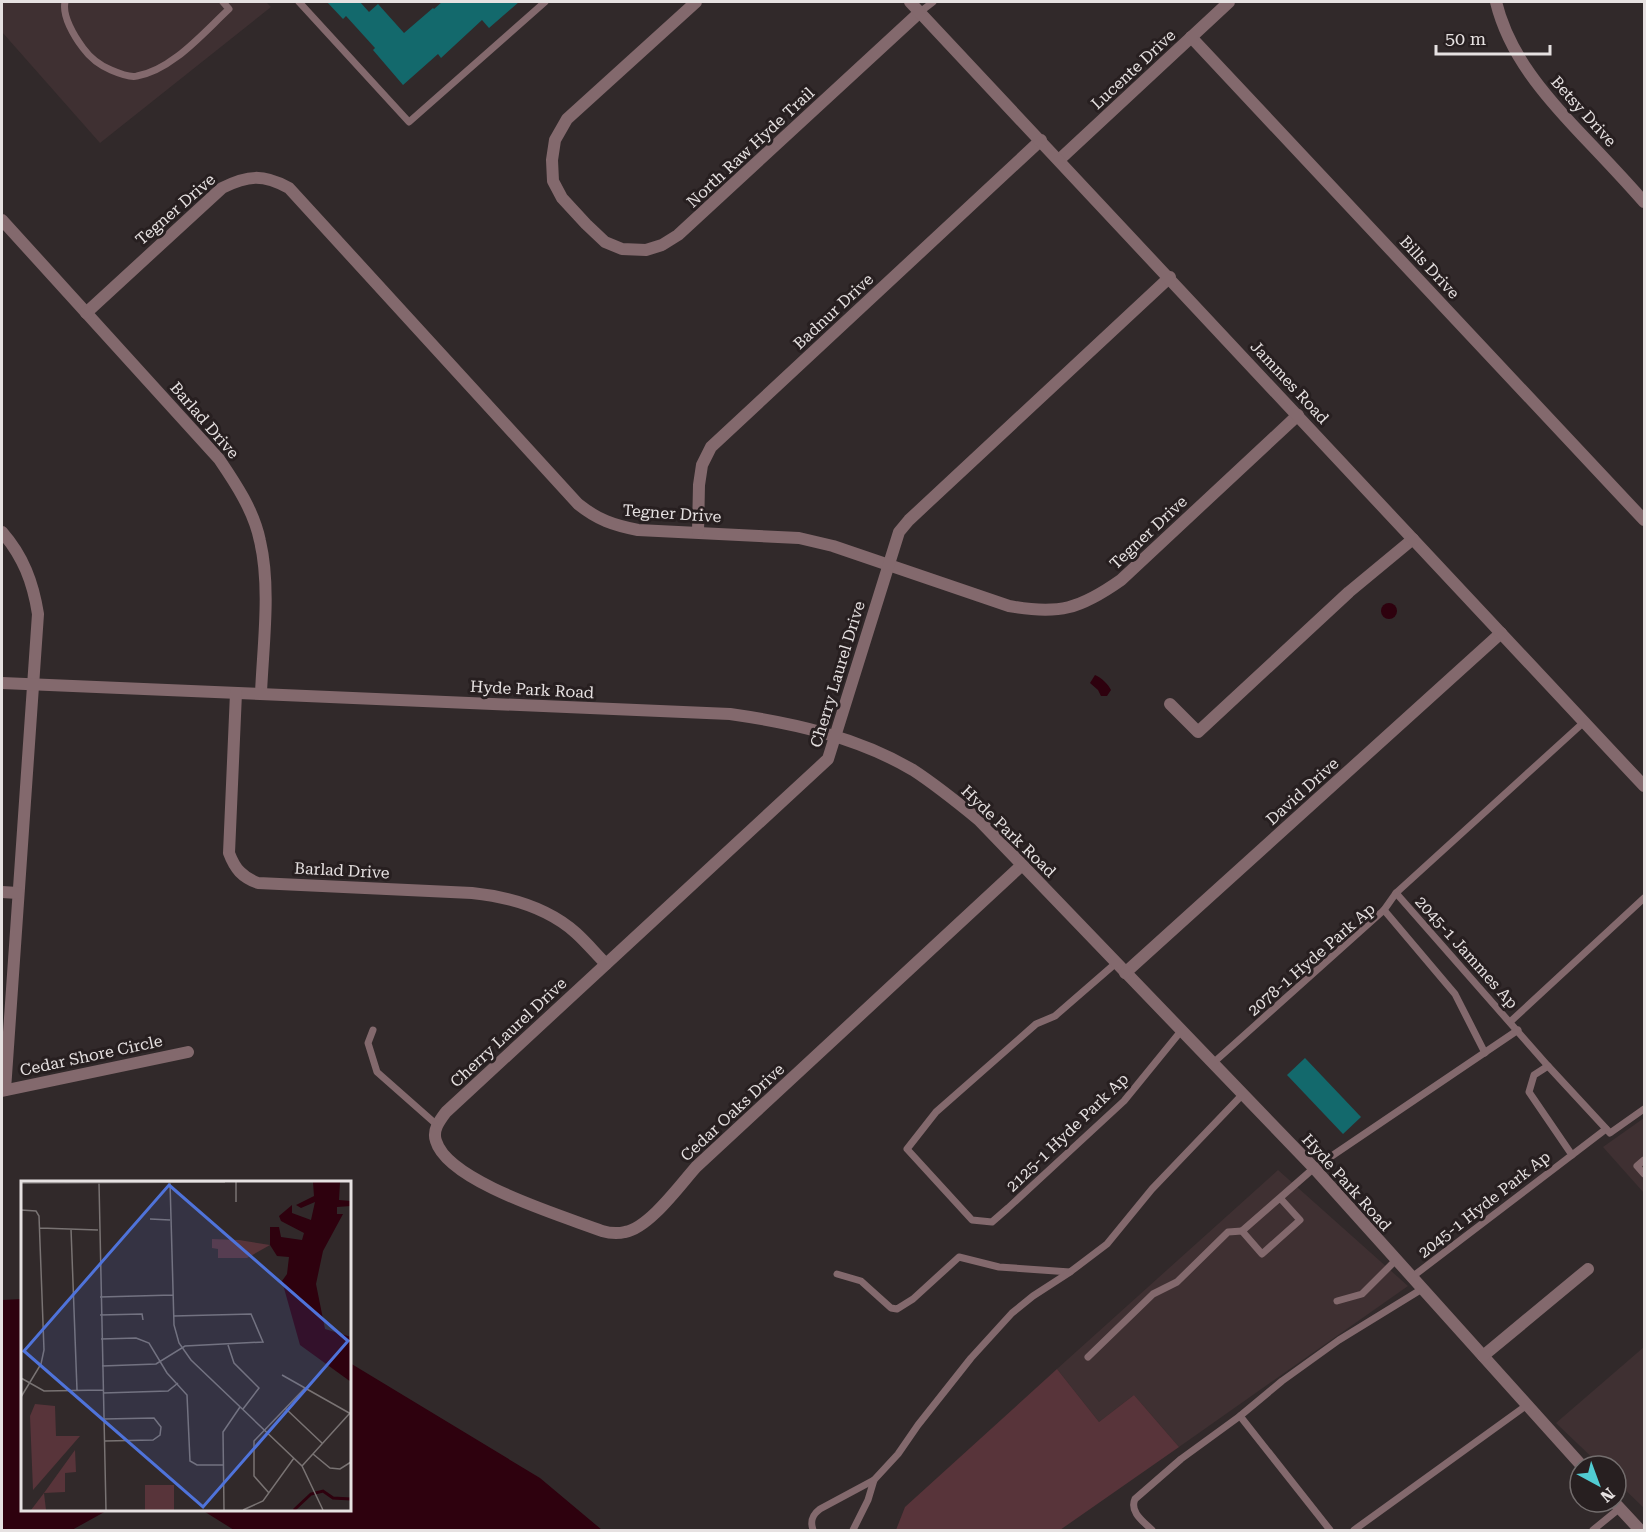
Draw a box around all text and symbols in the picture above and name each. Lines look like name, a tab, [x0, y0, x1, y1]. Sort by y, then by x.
scale bar	[1436, 18, 1550, 56]
street label: Lucente Drive	[1087, 25, 1180, 113]
text: 50 m	[1445, 28, 1486, 49]
street label: Betsy Drive	[1547, 72, 1620, 151]
street label: North Raw Hyde Trail	[683, 83, 818, 211]
street label: Tegner Drive	[132, 170, 219, 249]
street label: Bills Drive	[1396, 232, 1464, 303]
street label: Badnur Drive	[790, 270, 877, 353]
street label: Jammes Road	[1246, 337, 1333, 428]
street label: Barlad Drive	[166, 378, 243, 463]
street label: Tegner Drive	[1106, 492, 1191, 573]
street label: Tegner Drive	[622, 501, 722, 526]
street label: Cherry Laurel Drive	[806, 598, 869, 750]
street label: Hyde Park Road	[470, 677, 594, 702]
street label: David Drive	[1262, 754, 1343, 829]
street label: Hyde Park Road	[957, 781, 1060, 881]
street label: Barlad Drive	[294, 859, 390, 882]
street label: 2045-1 Jammes Ap	[1411, 892, 1522, 1012]
street label: 2078-1 Hyde Park Ap	[1244, 899, 1379, 1020]
street label: Cherry Laurel Drive	[446, 973, 571, 1091]
street label: Cedar Shore Circle	[18, 1031, 164, 1080]
street label: Cedar Oaks Drive	[677, 1059, 788, 1165]
street label: 2125-1 Hyde Park Ap	[1002, 1069, 1132, 1196]
street label: Hyde Park Road	[1298, 1130, 1395, 1235]
street label: 2045-1 Hyde Park Ap	[1415, 1147, 1554, 1262]
inset map	[21, 1181, 351, 1511]
north arrow	[1568, 1454, 1628, 1514]
text: N	[1597, 1484, 1618, 1506]

